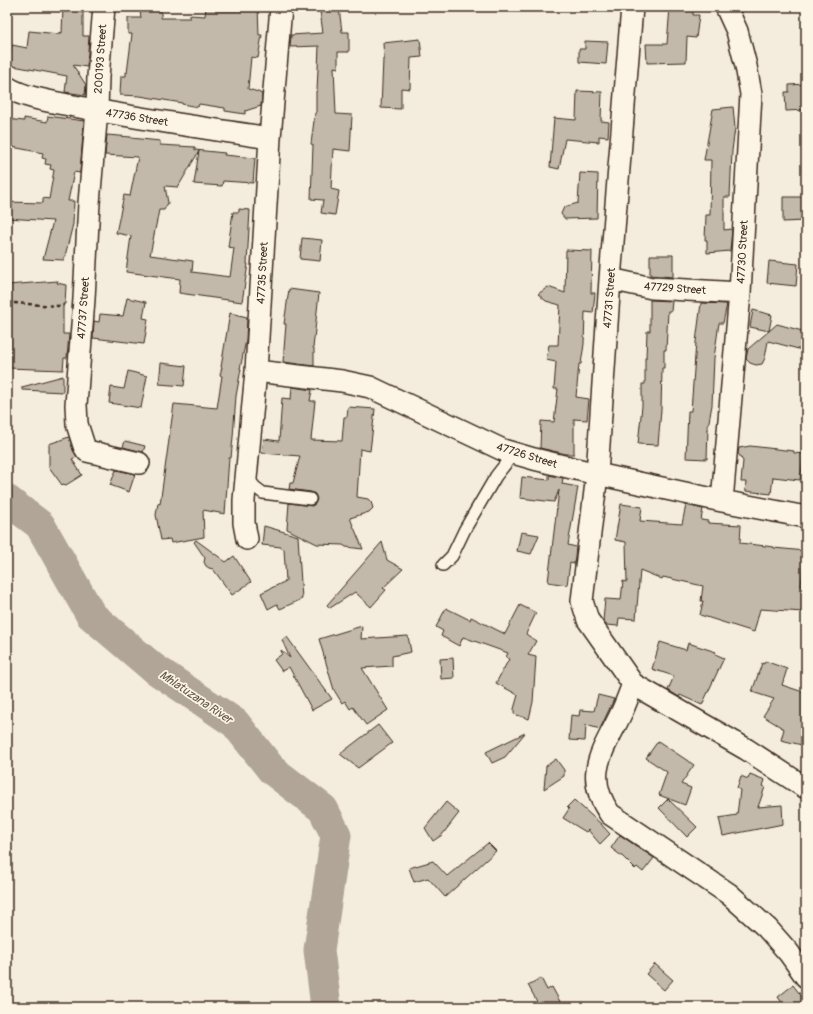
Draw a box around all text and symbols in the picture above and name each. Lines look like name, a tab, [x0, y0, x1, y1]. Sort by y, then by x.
street label: 200193 Street	[92, 23, 109, 94]
street label: 47736 Street	[105, 106, 169, 129]
street label: 47730 Street	[734, 219, 751, 284]
street label: 47735 Street	[254, 241, 271, 304]
street label: 47731 Street	[601, 267, 618, 329]
street label: 47737 Street	[75, 276, 92, 340]
street label: 47729 Street	[644, 280, 707, 297]
street label: 47726 Street	[495, 440, 559, 471]
water label: Mhlatuzana River	[156, 668, 236, 728]

